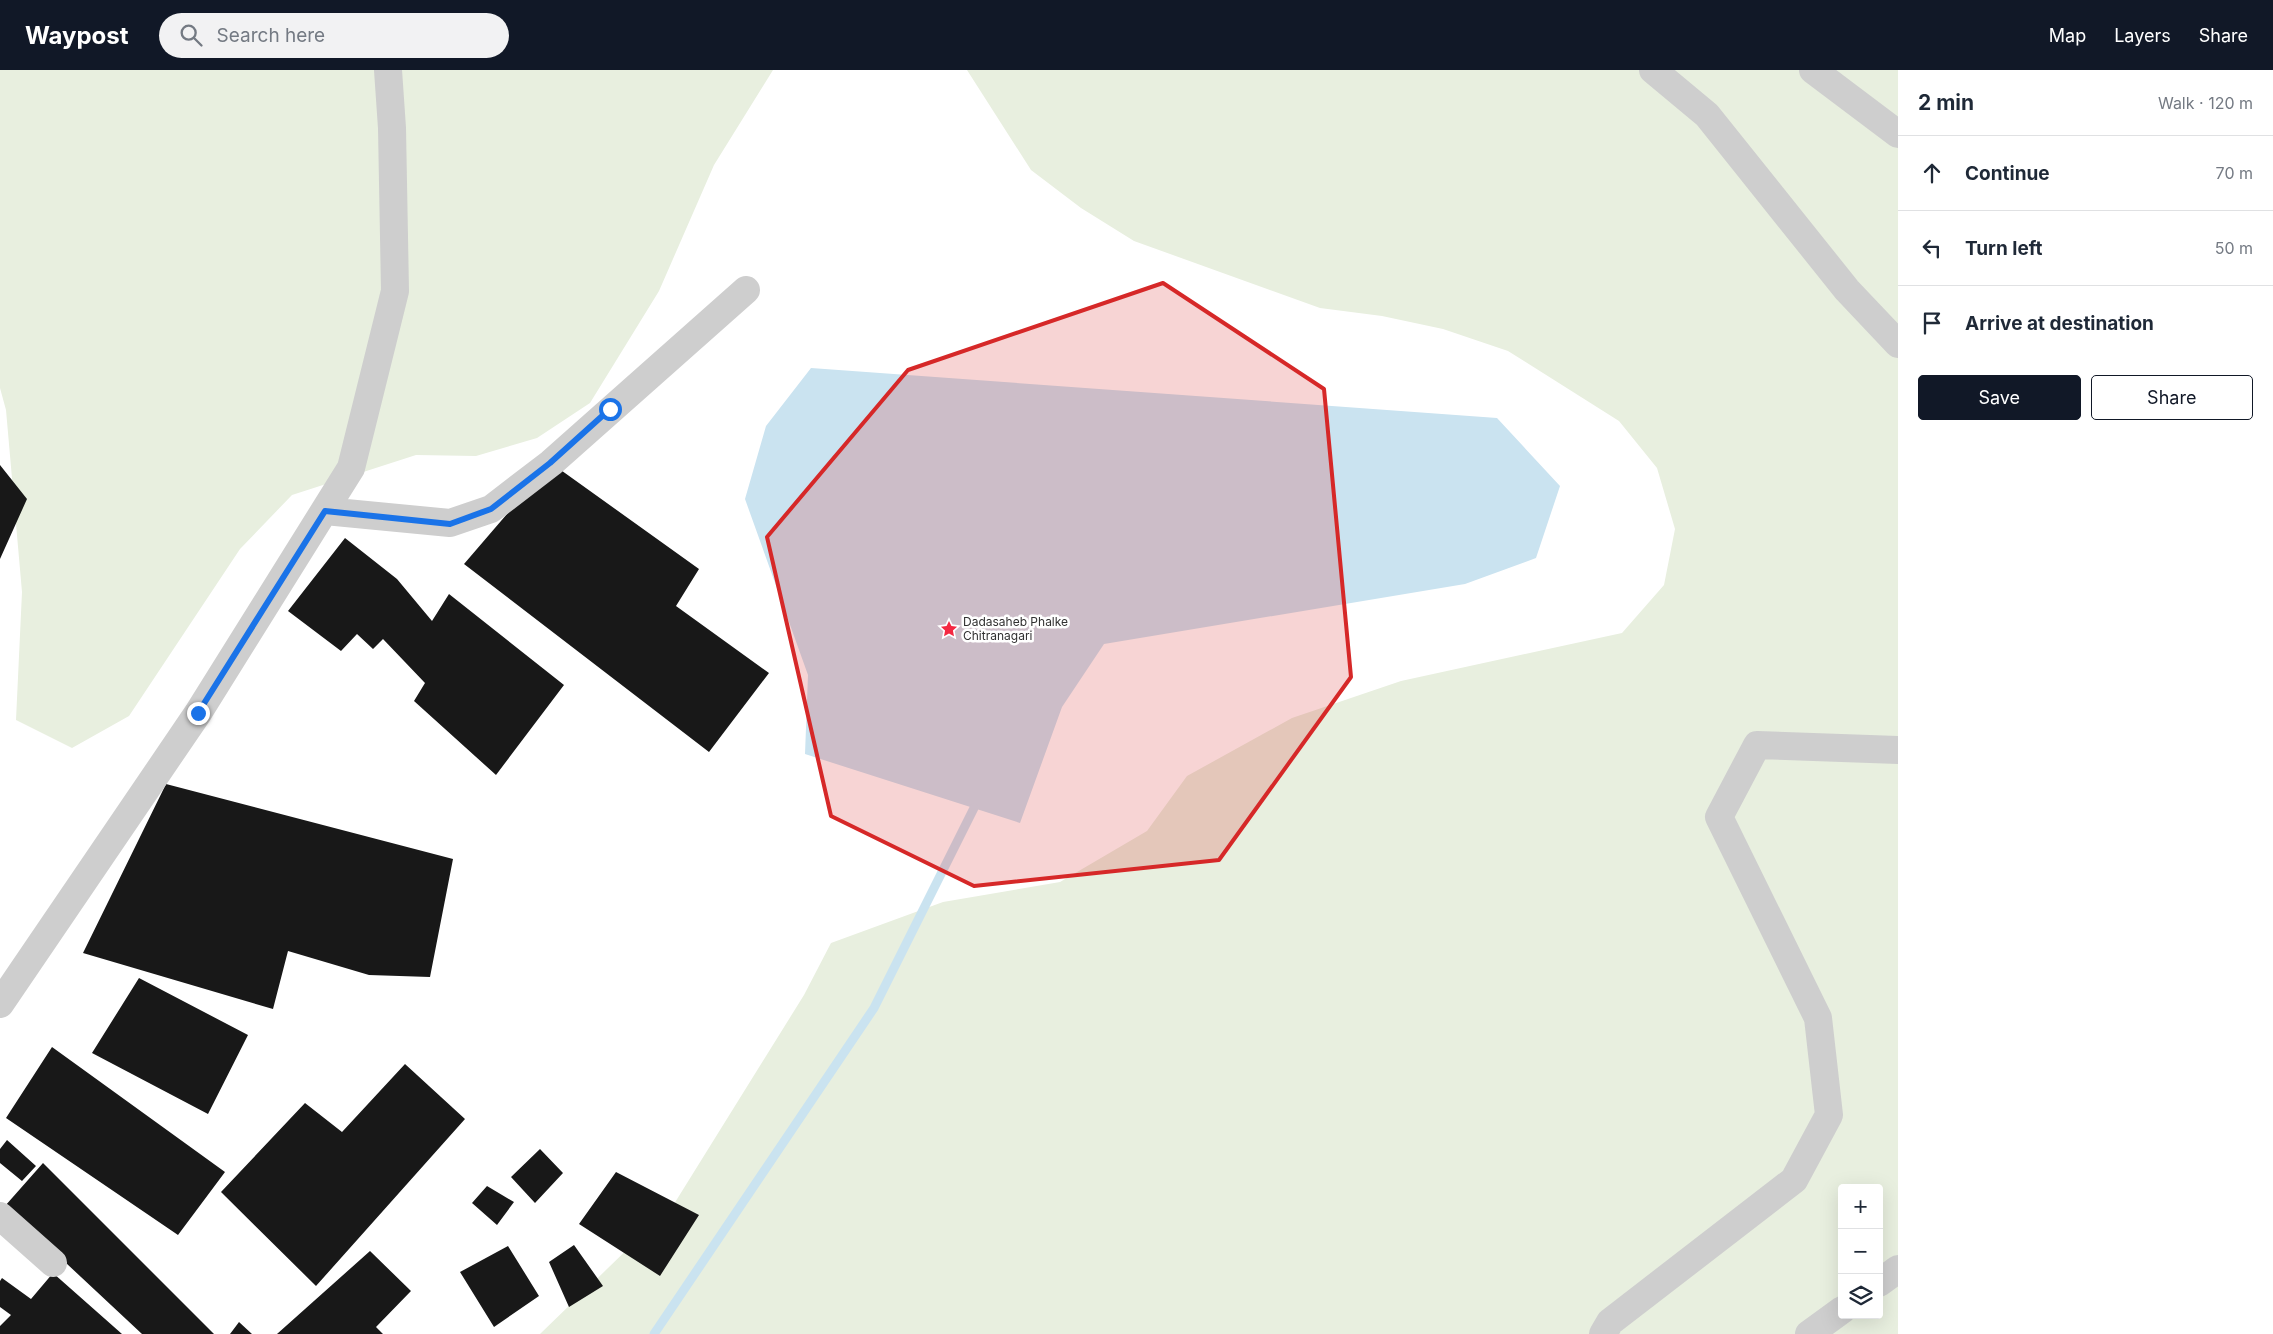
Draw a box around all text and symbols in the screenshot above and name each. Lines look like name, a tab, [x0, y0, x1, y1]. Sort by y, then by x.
search box	[159, 13, 509, 58]
text: Waypost	[25, 21, 129, 50]
icon: search	[177, 21, 205, 49]
text: Search here	[217, 24, 325, 47]
text: Map	[2049, 25, 2086, 46]
text: Layers	[2114, 25, 2171, 46]
text: Share	[2199, 25, 2248, 46]
text: 2 min	[1918, 90, 1974, 115]
text: Walk · 120 m	[2158, 93, 2253, 113]
icon: ahead	[1918, 159, 1946, 187]
text: Continue	[1965, 162, 2050, 185]
text: 70 m	[2216, 163, 2253, 183]
icon: left	[1918, 234, 1946, 262]
text: Turn left	[1965, 237, 2043, 260]
text: 50 m	[2215, 238, 2253, 258]
icon: arrive	[1918, 309, 1946, 337]
text: Arrive at destination	[1965, 312, 2154, 335]
button: Save	[1918, 375, 2081, 420]
button: Share	[2091, 375, 2253, 420]
route start	[599, 398, 622, 421]
place label: Dadasaheb Phalke Chitranagari	[963, 614, 1068, 643]
place icon: Dadasaheb Phalke Chitranagari	[939, 619, 959, 639]
route end	[187, 702, 210, 725]
map controls	[1838, 1184, 1883, 1319]
button: +	[1838, 1184, 1883, 1229]
button: −	[1838, 1229, 1883, 1274]
button: layers	[1838, 1274, 1883, 1319]

